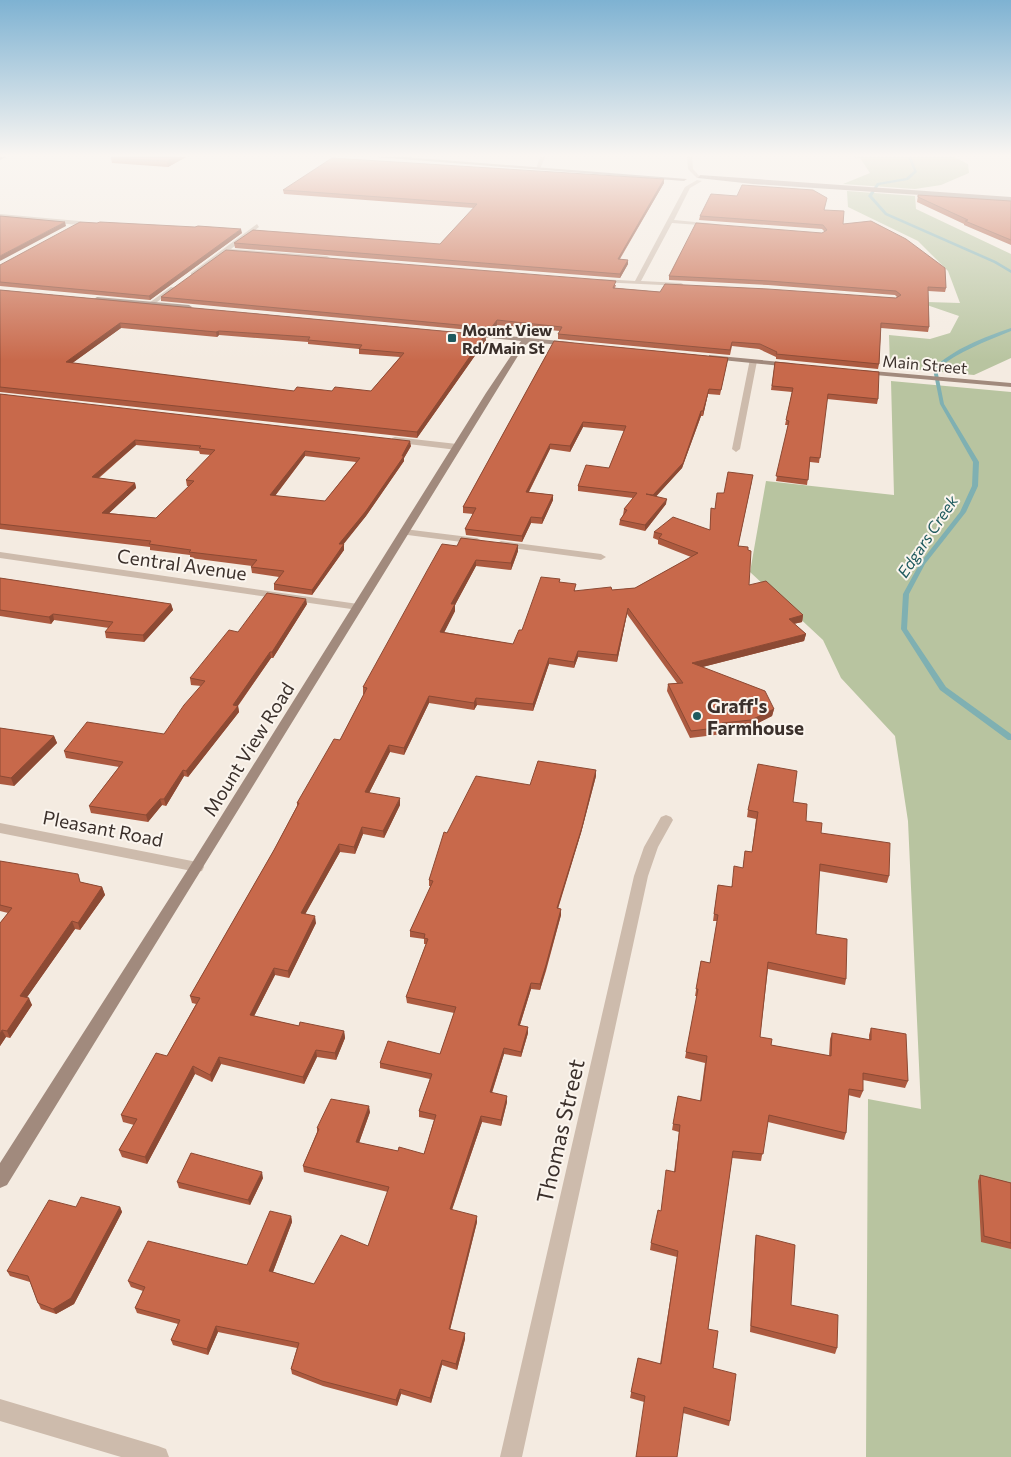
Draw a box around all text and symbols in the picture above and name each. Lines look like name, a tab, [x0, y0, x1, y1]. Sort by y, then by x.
place label: Mount View Rd/Main St	[462, 320, 553, 357]
marker: Mount View Rd/Main St	[446, 332, 458, 344]
street label: Main Street	[882, 351, 969, 377]
water label: Edgars Creek	[893, 491, 962, 581]
street label: Central Avenue	[116, 544, 248, 584]
street label: Mount View Road	[198, 678, 298, 820]
place label: Graff's Farmhouse	[707, 694, 804, 739]
marker: Graff's Farmhouse	[691, 710, 703, 722]
street label: Pleasant Road	[41, 805, 165, 851]
street label: Thomas Street	[530, 1056, 590, 1206]

